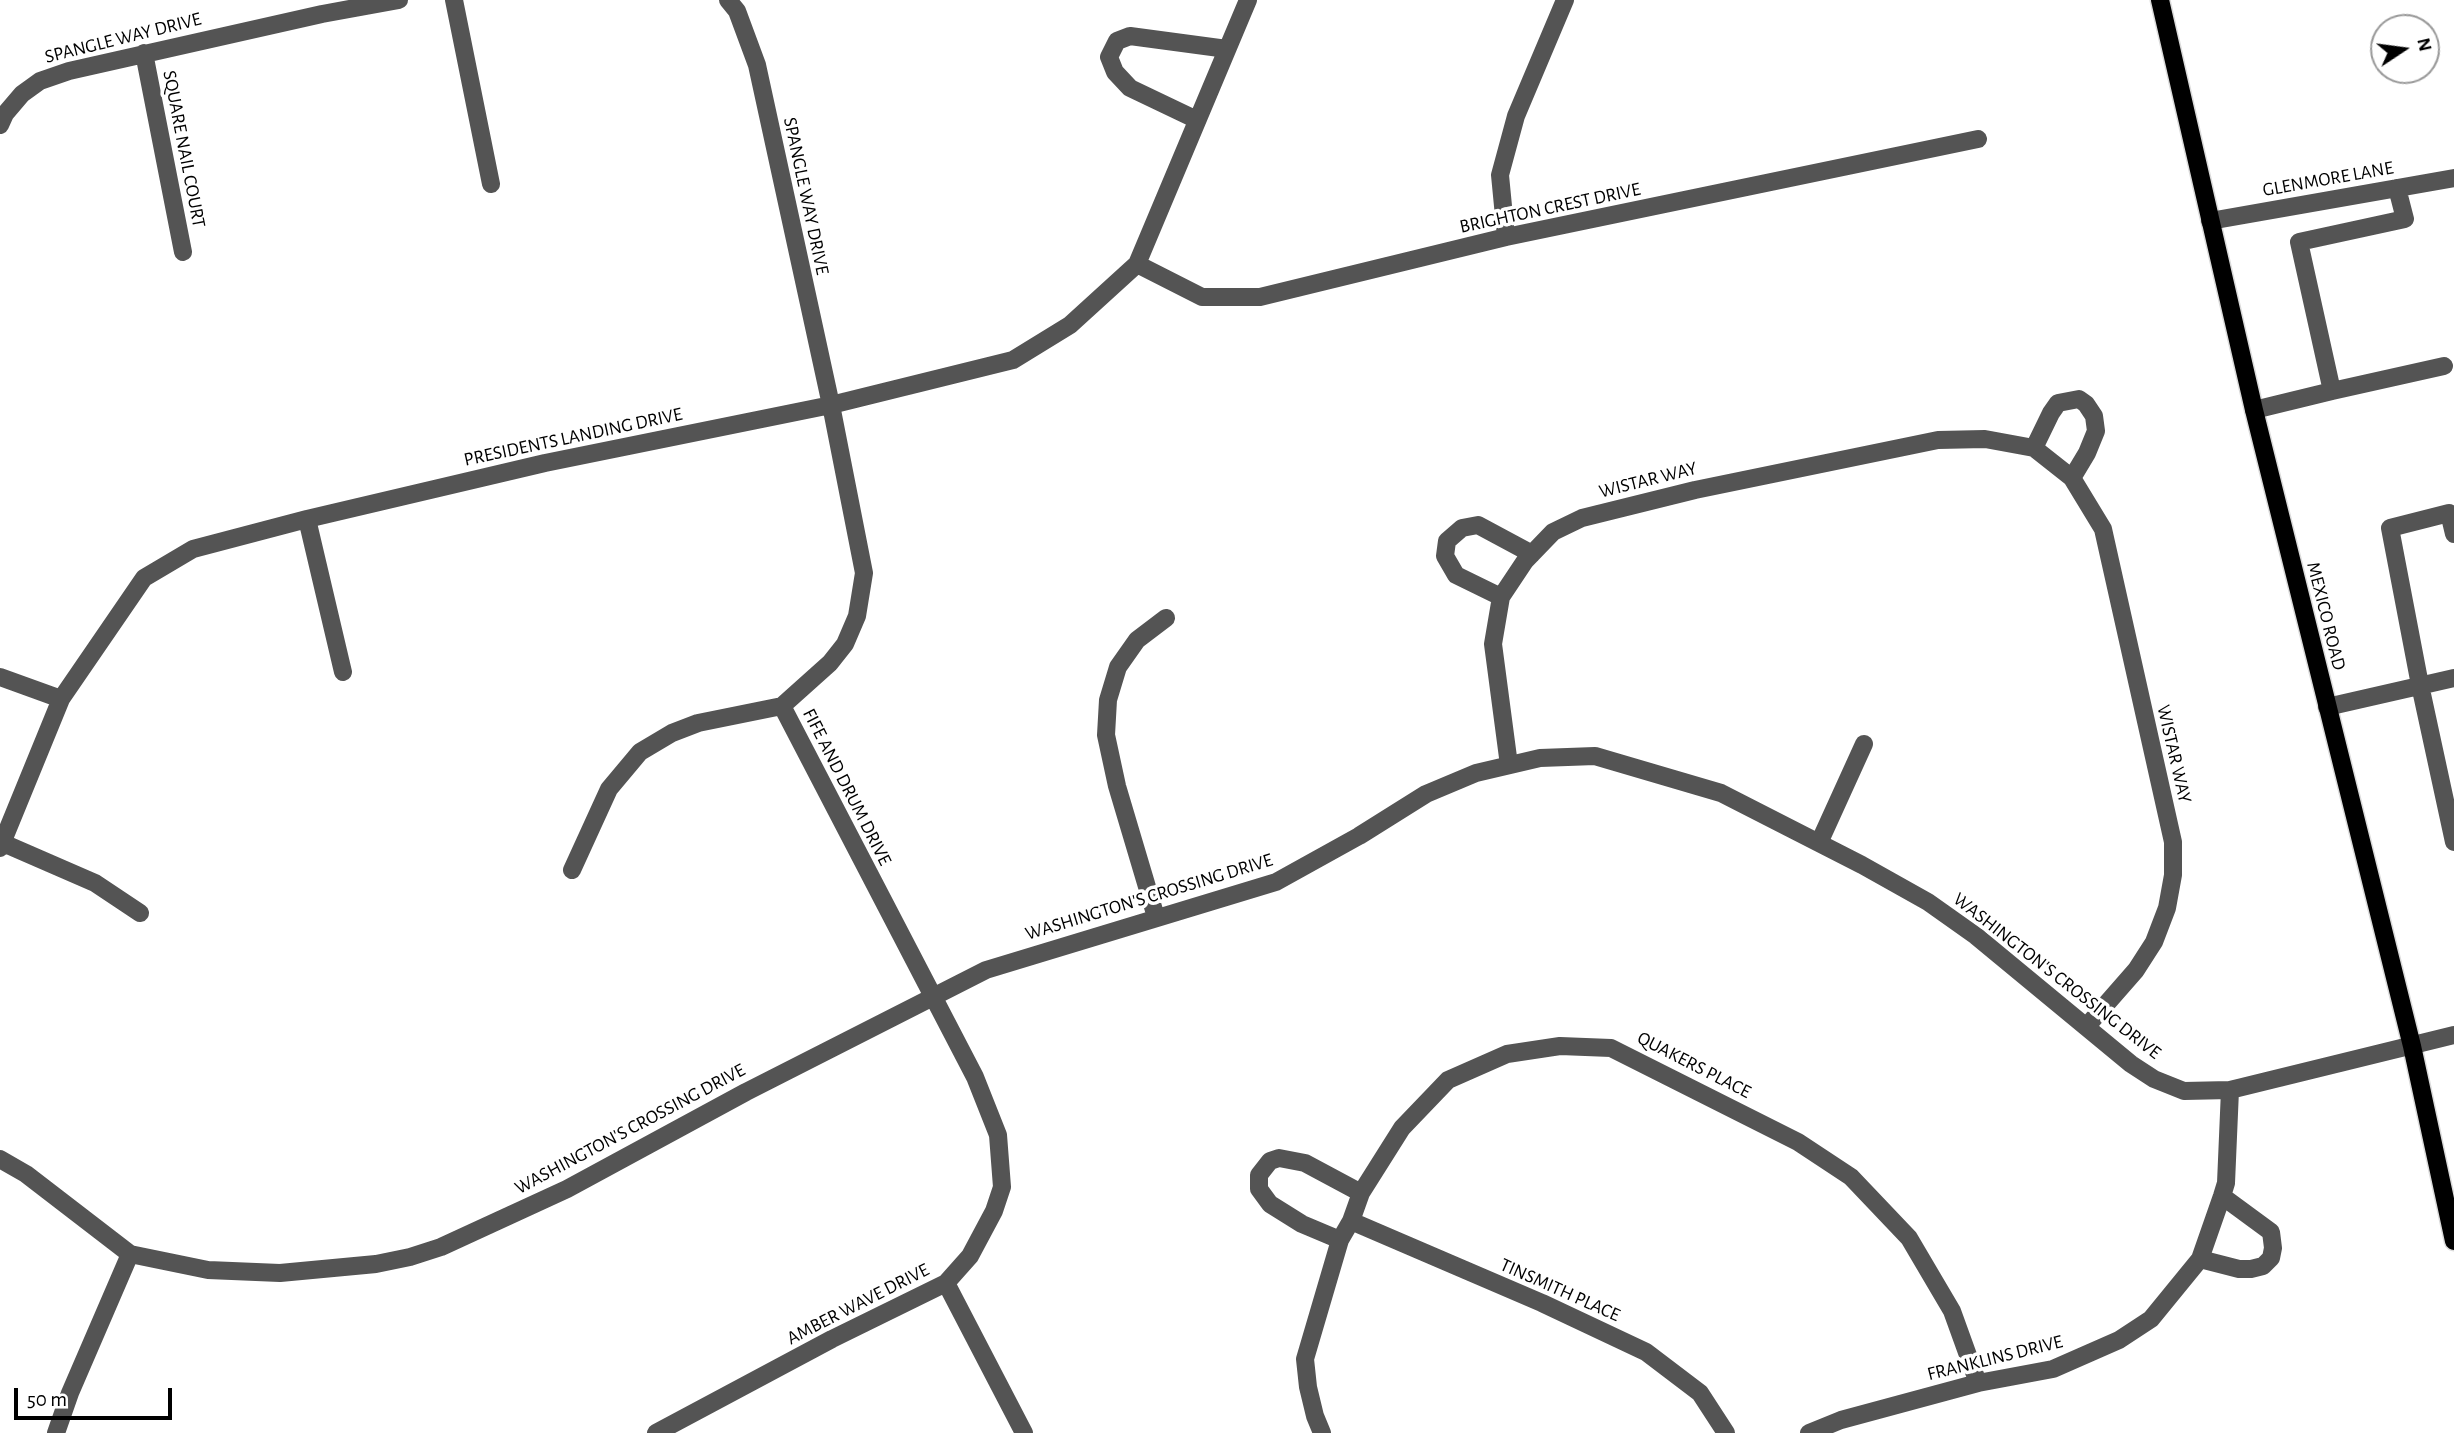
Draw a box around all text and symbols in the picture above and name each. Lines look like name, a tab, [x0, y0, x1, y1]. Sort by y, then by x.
street label: SPANGLE WAY DRIVE	[42, 8, 204, 68]
north arrow	[2370, 14, 2440, 84]
text: N	[2413, 36, 2435, 53]
street label: SQUARE NAIL COURT	[158, 69, 210, 229]
street label: SPANGLE WAY DRIVE	[778, 115, 834, 277]
street label: GLENMORE LANE	[2261, 156, 2395, 202]
street label: BRIGHTON CREST DRIVE	[1457, 178, 1643, 238]
street label: PRESIDENTS LANDING DRIVE	[462, 403, 684, 471]
street label: WISTAR WAY	[1597, 457, 1699, 503]
street label: MEXICO ROAD	[2302, 560, 2350, 672]
street label: WISTAR WAY	[2152, 703, 2196, 805]
street label: FIFE AND DRUM DRIVE	[798, 705, 896, 869]
street label: WASHINGTON'S CROSSING DRIVE	[1023, 848, 1275, 946]
street label: WASHINGTON'S CROSSING DRIVE	[1949, 888, 2165, 1064]
street label: QUAKERS PLACE	[1633, 1027, 1755, 1103]
street label: WASHINGTON'S CROSSING DRIVE	[511, 1058, 749, 1200]
street label: TINSMITH PLACE	[1496, 1253, 1624, 1327]
street label: AMBER WAVE DRIVE	[783, 1258, 933, 1350]
street label: FRANKLINS DRIVE	[1925, 1330, 2065, 1386]
scale bar	[18, 1374, 175, 1418]
text: 50 m	[27, 1389, 67, 1410]

